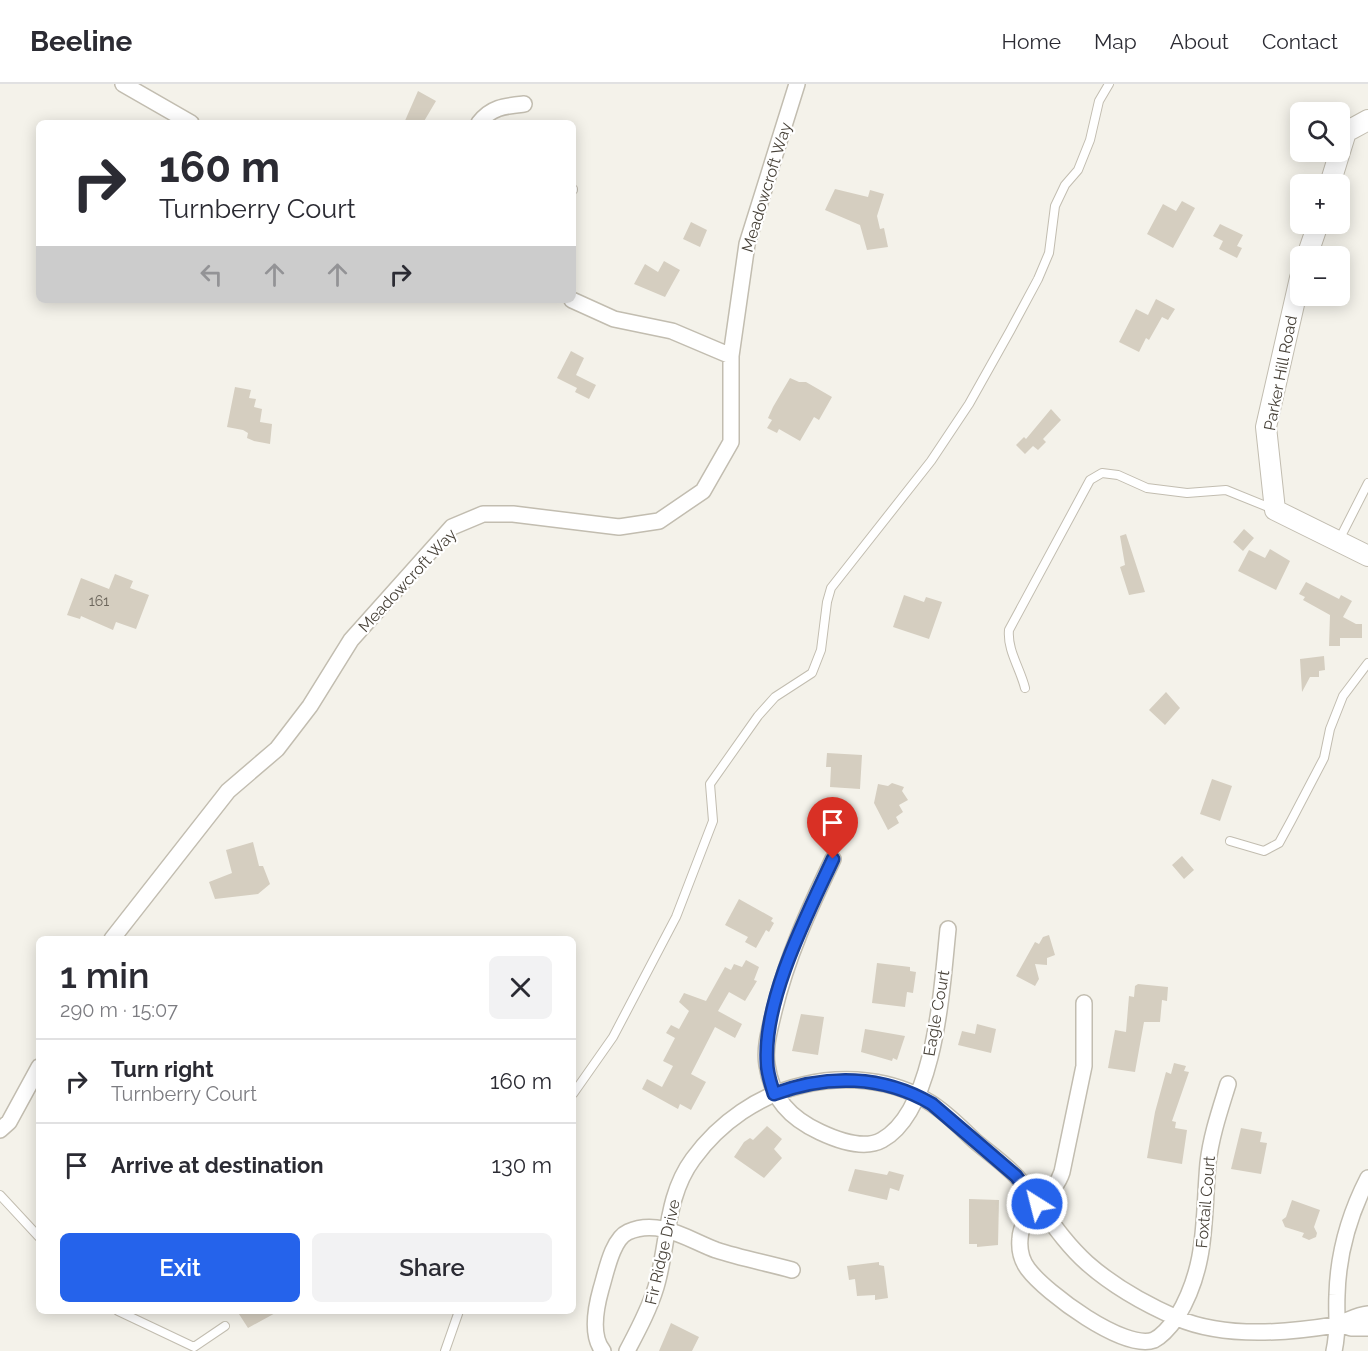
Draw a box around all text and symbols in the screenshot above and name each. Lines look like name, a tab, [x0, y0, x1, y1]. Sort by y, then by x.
text: Beeline	[30, 25, 132, 58]
text: Home	[1002, 29, 1061, 54]
text: Map	[1094, 29, 1137, 54]
text: About	[1170, 29, 1229, 54]
text: Contact	[1262, 29, 1338, 54]
map controls	[1290, 102, 1350, 306]
button: search	[1290, 102, 1350, 162]
street label: Meadowcroft Way	[738, 120, 795, 254]
text: 160 m	[159, 143, 280, 192]
icon: right	[60, 144, 138, 222]
button: +	[1290, 174, 1350, 234]
text: Turnberry Court	[159, 193, 356, 224]
button: −	[1290, 246, 1350, 306]
icon: left	[195, 258, 228, 291]
icon: ahead	[258, 258, 291, 291]
icon: ahead	[321, 258, 354, 291]
icon: right	[384, 258, 417, 291]
street label: Parker Hill Road	[1260, 314, 1301, 432]
street label: Meadowcroft Way	[355, 524, 460, 636]
house number: 161	[89, 593, 109, 609]
pin	[807, 797, 858, 859]
icon: arrive	[816, 806, 849, 839]
text: 1 min	[60, 954, 149, 996]
button: close	[489, 956, 552, 1019]
street label: Eagle Court	[920, 968, 954, 1058]
text: 290 m · 15:07	[60, 998, 178, 1022]
text: Turn right	[111, 1056, 214, 1082]
icon: right	[60, 1065, 93, 1098]
text: 160 m	[490, 1068, 552, 1094]
text: Turnberry Court	[111, 1082, 257, 1106]
icon: arrive	[60, 1149, 93, 1182]
text: Arrive at destination	[111, 1152, 324, 1178]
text: 130 m	[492, 1152, 552, 1178]
street label: Foxtail Court	[1192, 1154, 1219, 1249]
position arrow	[1005, 1172, 1069, 1236]
street label: Fir Ridge Drive	[641, 1198, 684, 1307]
button: Exit	[60, 1233, 300, 1302]
button: Share	[312, 1233, 552, 1302]

